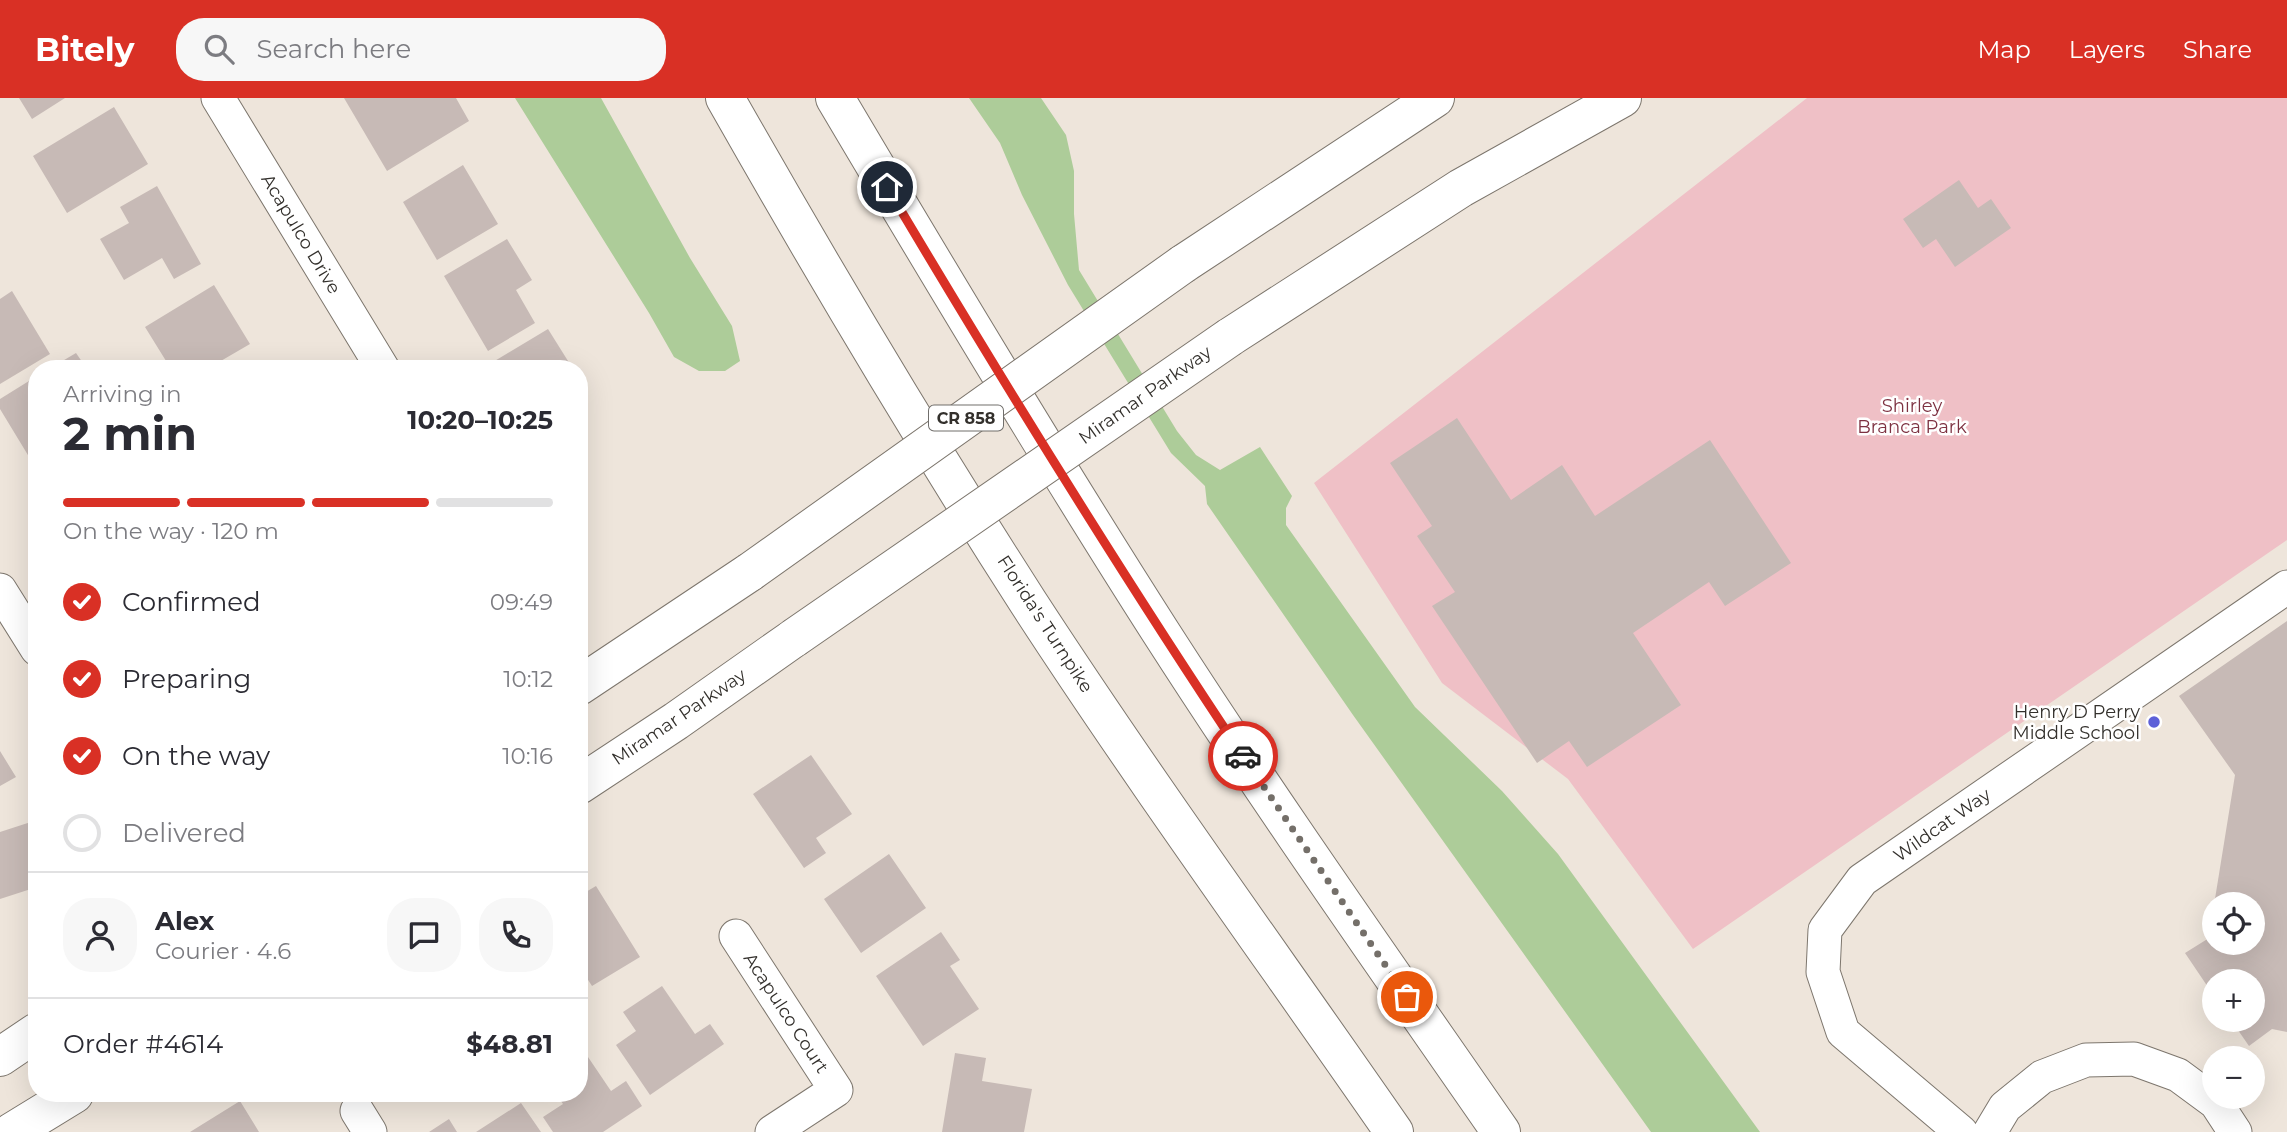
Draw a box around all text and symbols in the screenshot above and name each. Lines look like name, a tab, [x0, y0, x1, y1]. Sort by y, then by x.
search box	[176, 18, 666, 81]
text: Bitely	[35, 29, 134, 69]
icon: search	[200, 30, 238, 68]
text: Search here	[256, 33, 411, 65]
text: Map	[1977, 35, 2031, 64]
text: Layers	[2069, 35, 2145, 64]
text: Share	[2183, 35, 2252, 64]
pin	[857, 157, 917, 217]
icon: home	[868, 168, 906, 206]
street label: Acapulco Drive	[257, 170, 345, 298]
street label: Miramar Parkway	[1074, 341, 1216, 449]
text: Arriving in	[63, 380, 182, 408]
park label: Shirley Branca Park	[1857, 395, 1967, 438]
text: 10:20–10:25	[407, 404, 553, 436]
text: 2 min	[63, 405, 197, 462]
road number: CR 858	[929, 406, 1003, 430]
text: On the way · 120 m	[63, 517, 279, 545]
street label: Florida's Turnpike	[992, 551, 1098, 697]
icon: check	[63, 583, 101, 621]
text: Confirmed	[122, 586, 261, 618]
text: 09:49	[490, 588, 553, 616]
icon: check	[63, 660, 101, 698]
text: Preparing	[122, 663, 251, 695]
street label: Miramar Parkway	[608, 664, 750, 770]
text: 10:12	[503, 665, 553, 693]
place label: Henry D Perry Middle School	[2012, 701, 2140, 744]
marker: Henry D Perry Middle School	[2146, 714, 2162, 730]
courier	[1208, 721, 1278, 791]
icon: check	[63, 737, 101, 775]
icon: car	[1224, 737, 1262, 775]
text: On the way	[122, 740, 270, 772]
text: 10:16	[502, 742, 553, 770]
street label: Wildcat Way	[1889, 783, 1995, 867]
text: Delivered	[122, 817, 246, 849]
map controls	[2202, 892, 2265, 1109]
button: locate	[2202, 892, 2265, 955]
button: person	[63, 898, 137, 972]
button: chat	[387, 898, 461, 972]
button: phone	[479, 898, 553, 972]
text: Alex	[155, 905, 214, 937]
text: Courier · 4.6	[155, 937, 291, 965]
street label: Acapulco Court	[739, 949, 833, 1077]
pin	[1377, 967, 1437, 1027]
button: +	[2202, 969, 2265, 1032]
icon: bag	[1388, 978, 1426, 1016]
text: Order #4614	[63, 1028, 223, 1060]
text: $48.81	[466, 1028, 553, 1060]
button: −	[2202, 1046, 2265, 1109]

